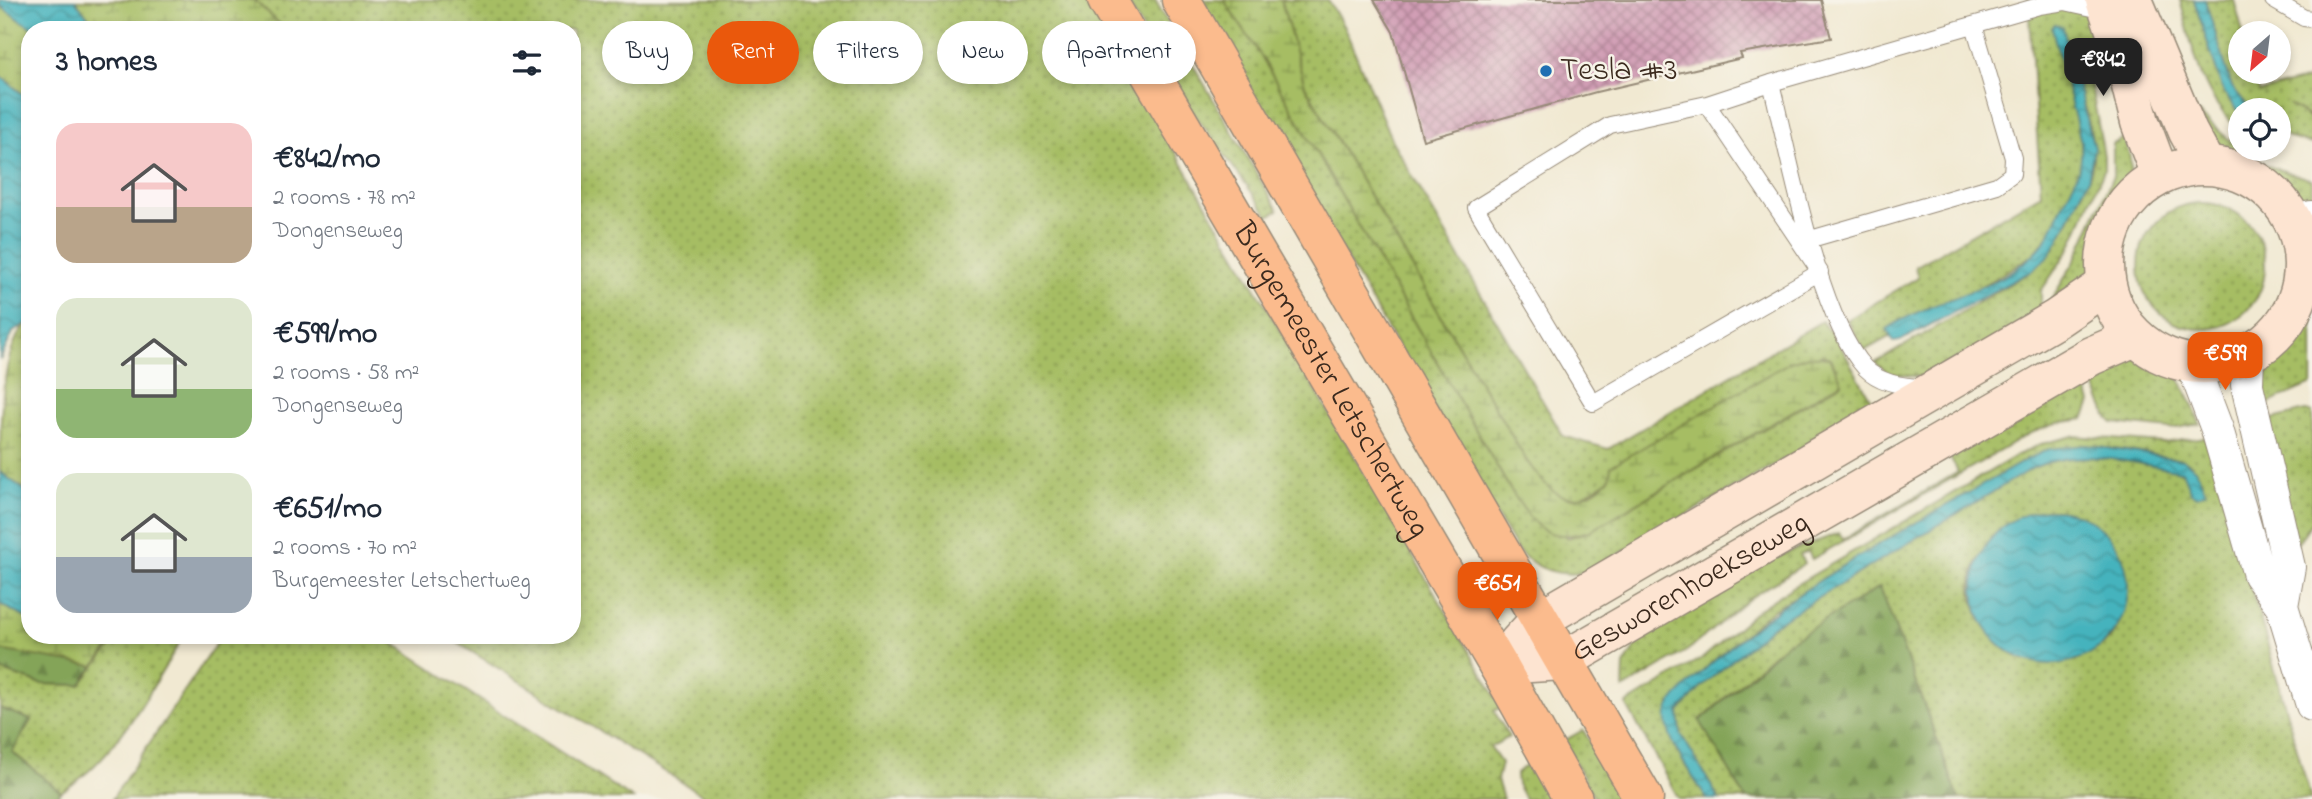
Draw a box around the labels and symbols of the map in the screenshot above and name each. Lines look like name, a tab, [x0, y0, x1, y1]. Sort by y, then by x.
north arrow	[2228, 21, 2291, 84]
pin: €842	[2062, 38, 2144, 98]
place label: Tesla #3	[1560, 48, 1677, 95]
marker: Tesla #3	[1538, 63, 1554, 79]
street label: Burgemeester Letschertweg	[1219, 213, 1442, 547]
pin: €599	[2184, 332, 2266, 392]
street label: Gesworenhoekseweg	[1562, 500, 1818, 675]
pin: €651	[1456, 562, 1538, 622]

